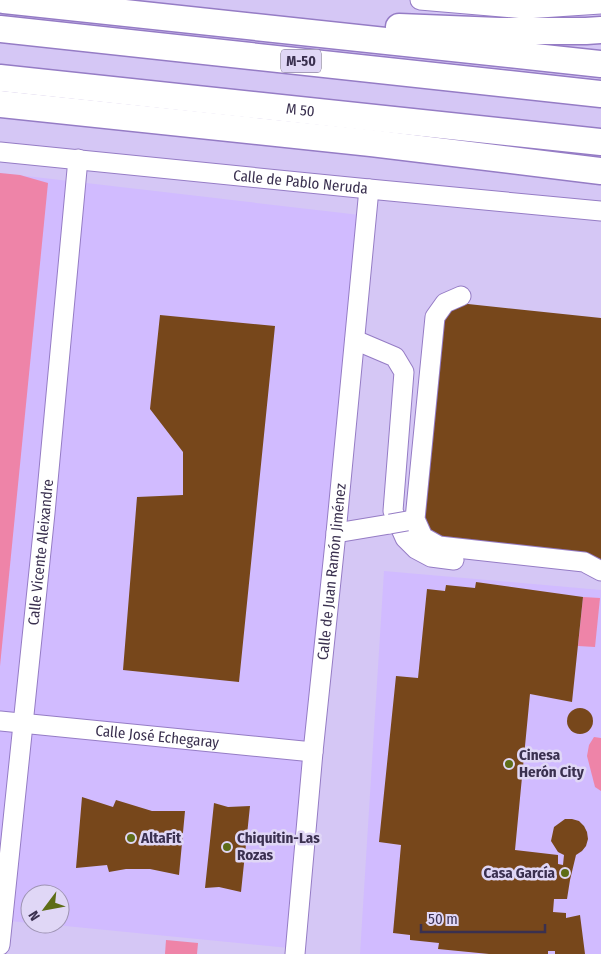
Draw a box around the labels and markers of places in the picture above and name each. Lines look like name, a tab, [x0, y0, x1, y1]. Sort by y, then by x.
place label: Cinesa Herón City	[519, 746, 585, 781]
marker: Cinesa Herón City	[503, 758, 515, 770]
place label: AltaFit	[140, 829, 182, 847]
place label: Chiquitin-Las Rozas	[237, 829, 320, 864]
marker: AltaFit	[125, 832, 137, 844]
marker: Chiquitin-Las Rozas	[221, 841, 233, 853]
place label: Casa García	[484, 864, 556, 882]
marker: Casa García	[559, 867, 571, 879]

